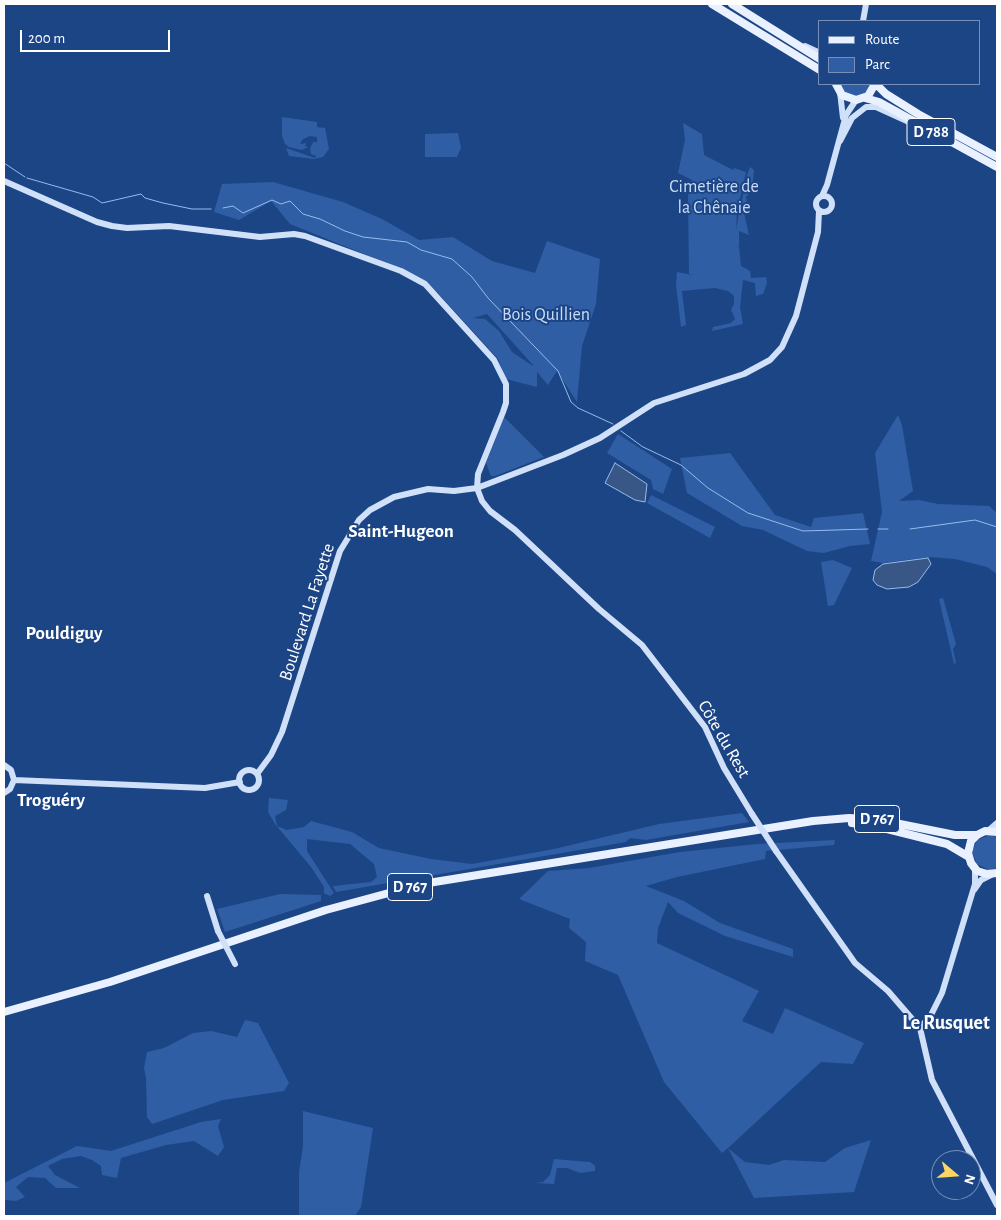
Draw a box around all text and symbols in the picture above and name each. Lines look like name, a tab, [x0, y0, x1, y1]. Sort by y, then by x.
scale bar	[22, 20, 172, 52]
legend	[818, 20, 981, 85]
text: 200 m	[28, 31, 65, 46]
text: Route	[865, 32, 899, 47]
text: Parc	[865, 57, 890, 72]
road number: D 788	[907, 118, 955, 146]
park label: Cimetière de la Chênaie	[669, 176, 759, 218]
park label: Bois Quillien	[502, 304, 590, 326]
district label: Saint-Hugeon	[348, 520, 454, 542]
street label: Boulevard La Fayette	[275, 541, 339, 683]
district label: Pouldiguy	[26, 622, 102, 644]
street label: Côte du Rest	[693, 696, 755, 782]
district label: Troguéry	[17, 789, 85, 811]
road number: D 767	[854, 806, 900, 832]
road number: D 767	[388, 874, 432, 900]
district label: Le Rusquet	[902, 1011, 990, 1035]
north arrow	[931, 1150, 981, 1200]
text: N	[961, 1173, 977, 1186]

